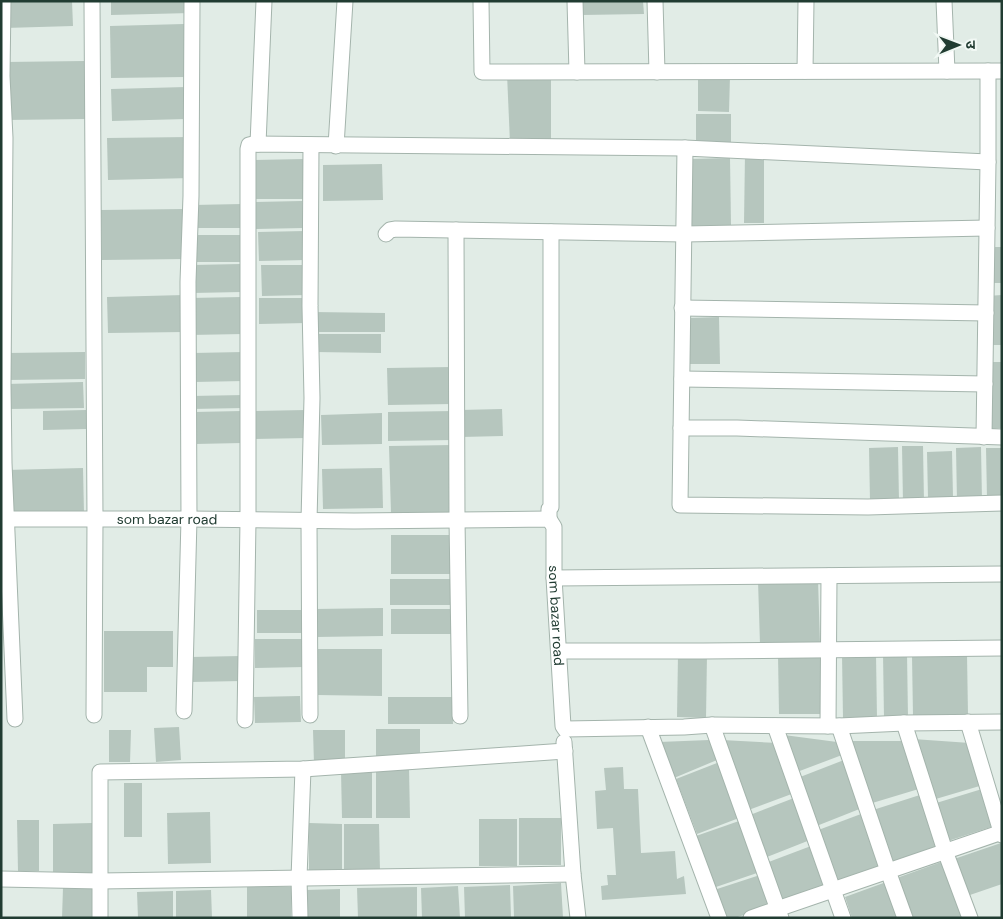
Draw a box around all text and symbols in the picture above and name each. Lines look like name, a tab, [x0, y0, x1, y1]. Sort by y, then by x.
north arrow	[933, 20, 983, 70]
text: उ	[962, 41, 980, 50]
street label: som bazar road	[117, 510, 217, 528]
street label: som bazar road	[545, 565, 568, 666]

